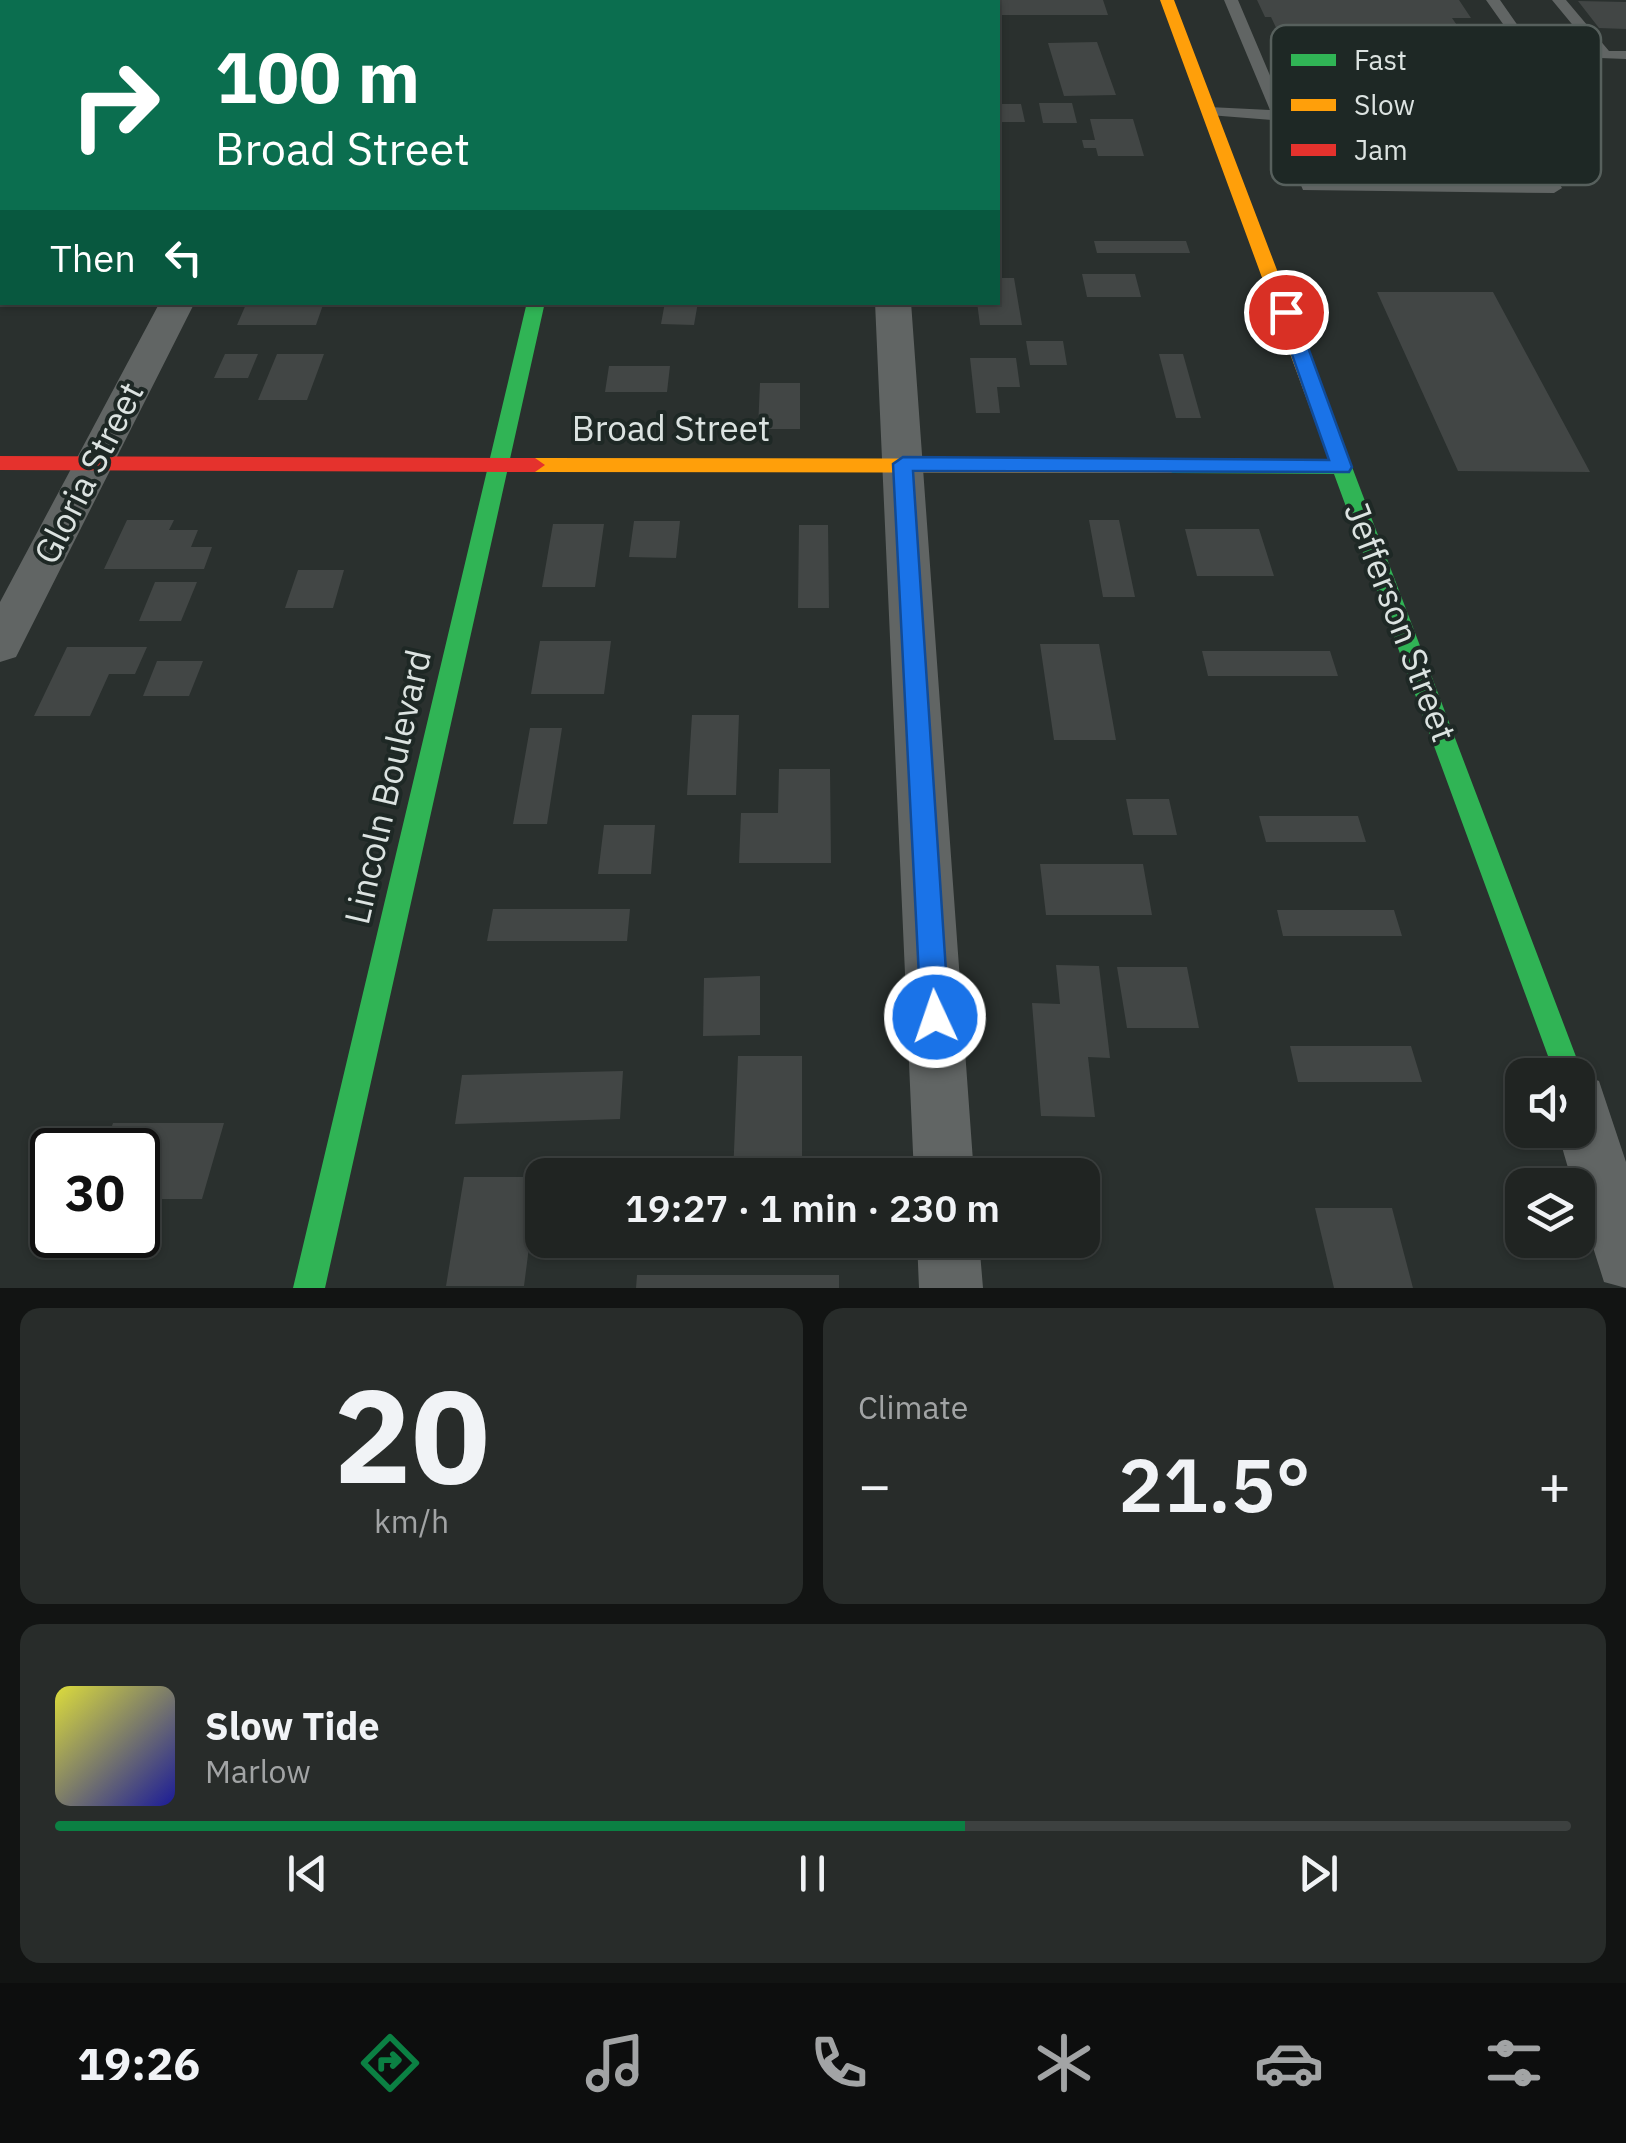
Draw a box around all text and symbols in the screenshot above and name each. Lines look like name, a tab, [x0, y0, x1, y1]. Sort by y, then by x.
legend	[1271, 25, 1601, 185]
text: 100 m	[215, 31, 420, 122]
icon: right	[50, 40, 180, 170]
text: Fast	[1354, 41, 1407, 78]
text: Slow	[1354, 86, 1415, 123]
text: Broad Street	[215, 119, 470, 177]
text: Jam	[1354, 131, 1408, 168]
icon: left	[156, 230, 211, 285]
text: Then	[50, 233, 136, 282]
pin	[1244, 270, 1329, 355]
icon: arrive	[1259, 285, 1314, 340]
street label: Gloria Street	[23, 374, 154, 571]
street label: Broad Street	[572, 405, 770, 451]
street label: Jefferson Street	[1334, 496, 1468, 748]
street label: Lincoln Boulevard	[333, 645, 441, 928]
position arrow	[883, 965, 987, 1069]
map controls	[1505, 1058, 1595, 1258]
button: sound	[1505, 1058, 1595, 1148]
speed limit sign: 30	[30, 1128, 160, 1258]
button: layers	[1505, 1168, 1595, 1258]
text: 19:27 · 1 min · 230 m	[625, 1183, 1000, 1232]
text: 20	[333, 1350, 490, 1519]
text: Climate	[858, 1386, 968, 1428]
text: 21.5°	[1118, 1435, 1311, 1533]
text: −	[858, 1449, 891, 1520]
text: +	[1538, 1449, 1571, 1520]
text: km/h	[374, 1500, 449, 1542]
text: Slow Tide	[205, 1701, 380, 1750]
text: Marlow	[205, 1750, 311, 1792]
icon: previous	[280, 1846, 335, 1901]
icon: pause	[785, 1846, 840, 1901]
icon: next	[1291, 1846, 1346, 1901]
icon: directions	[355, 2028, 425, 2098]
icon: music	[580, 2028, 650, 2098]
icon: phone	[804, 2028, 874, 2098]
icon: climate	[1029, 2028, 1099, 2098]
icon: car	[1254, 2028, 1324, 2098]
icon: filters	[1479, 2028, 1549, 2098]
text: 19:26	[77, 2034, 200, 2092]

